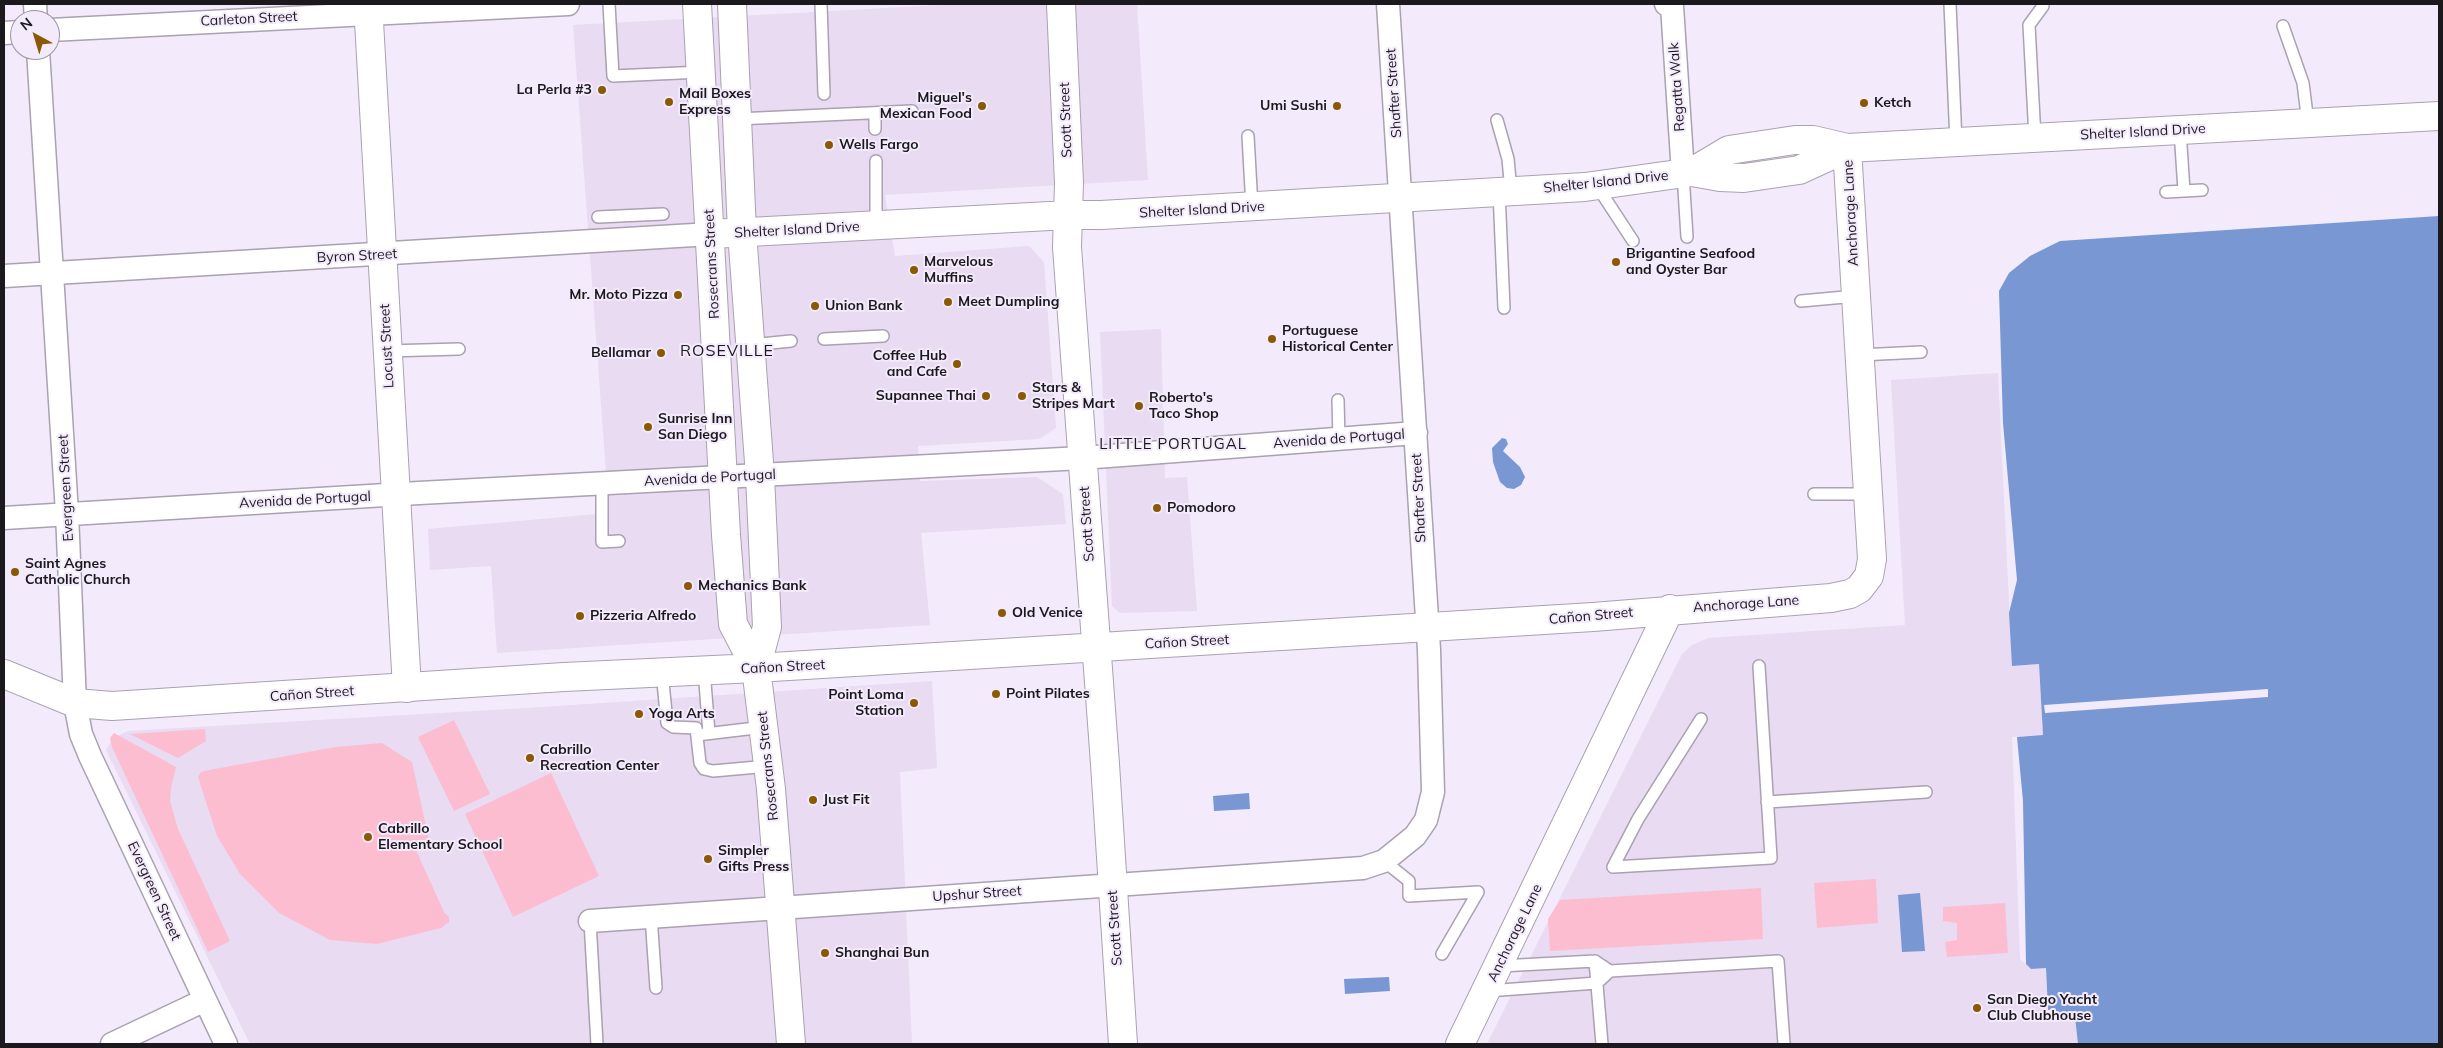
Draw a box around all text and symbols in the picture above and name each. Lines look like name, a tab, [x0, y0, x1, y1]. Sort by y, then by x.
street label: Carleton Street	[200, 8, 298, 30]
north arrow	[10, 10, 60, 60]
text: N	[16, 14, 36, 34]
street label: Regatta Walk	[1666, 42, 1688, 132]
street label: Shafter Street	[1382, 48, 1406, 138]
place label: La Perla #3	[517, 82, 592, 98]
street label: Scott Street	[1056, 82, 1076, 158]
marker: La Perla #3	[596, 84, 608, 96]
place label: Mail Boxes Express	[679, 86, 751, 118]
place label: Miguel's Mexican Food	[880, 90, 972, 122]
place label: Ketch	[1874, 95, 1912, 111]
marker: Mail Boxes Express	[663, 96, 675, 108]
marker: Ketch	[1858, 97, 1870, 109]
place label: Umi Sushi	[1260, 98, 1327, 114]
marker: Miguel's Mexican Food	[976, 100, 988, 112]
marker: Umi Sushi	[1331, 100, 1343, 112]
street label: Shelter Island Drive	[2080, 120, 2206, 144]
place label: Wells Fargo	[839, 137, 918, 153]
marker: Wells Fargo	[823, 139, 835, 151]
street label: Anchorage Lane	[1840, 159, 1862, 267]
street label: Shelter Island Drive	[1543, 167, 1669, 197]
street label: Shelter Island Drive	[1139, 198, 1265, 222]
street label: Rosecrans Street	[701, 209, 723, 319]
street label: Shelter Island Drive	[734, 218, 860, 242]
street label: Byron Street	[316, 246, 398, 266]
place label: Brigantine Seafood and Oyster Bar	[1626, 246, 1755, 278]
place label: Marvelous Muffins	[924, 254, 993, 286]
marker: Brigantine Seafood and Oyster Bar	[1610, 256, 1622, 268]
marker: Marvelous Muffins	[908, 264, 920, 276]
place label: Mr. Moto Pizza	[569, 287, 668, 303]
marker: Mr. Moto Pizza	[672, 289, 684, 301]
place label: Meet Dumpling	[958, 294, 1059, 310]
marker: Meet Dumpling	[942, 296, 954, 308]
place label: Union Bank	[825, 298, 903, 314]
marker: Union Bank	[809, 300, 821, 312]
street label: Locust Street	[376, 303, 398, 389]
place label: Portuguese Historical Center	[1282, 323, 1393, 356]
marker: Portuguese Historical Center	[1266, 333, 1278, 345]
district label: ROSEVILLE	[679, 341, 775, 361]
place label: Bellamar	[591, 345, 651, 361]
marker: Bellamar	[655, 347, 667, 359]
place label: Coffee Hub and Cafe	[873, 348, 947, 381]
marker: Coffee Hub and Cafe	[951, 358, 963, 370]
place label: Stars & Stripes Mart	[1032, 380, 1115, 412]
place label: Supannee Thai	[876, 388, 976, 404]
marker: Supannee Thai	[980, 390, 992, 402]
marker: Stars & Stripes Mart	[1016, 390, 1028, 402]
place label: Roberto's Taco Shop	[1149, 390, 1219, 422]
marker: Roberto's Taco Shop	[1133, 400, 1145, 412]
place label: Sunrise Inn San Diego	[658, 411, 732, 444]
marker: Sunrise Inn San Diego	[642, 421, 654, 433]
street label: Avenida de Portugal	[1273, 426, 1405, 452]
street label: Evergreen Street	[55, 434, 77, 542]
district label: LITTLE PORTUGAL	[1097, 435, 1249, 453]
street label: Shafter Street	[1408, 453, 1430, 543]
street label: Avenida de Portugal	[644, 466, 776, 490]
street label: Scott Street	[1076, 486, 1098, 562]
street label: Avenida de Portugal	[239, 488, 371, 512]
place label: Pomodoro	[1167, 500, 1236, 516]
marker: Pomodoro	[1151, 502, 1163, 514]
place label: Saint Agnes Catholic Church	[25, 556, 131, 588]
marker: Saint Agnes Catholic Church	[9, 566, 21, 578]
place label: Mechanics Bank	[698, 578, 807, 594]
marker: Mechanics Bank	[682, 580, 694, 592]
street label: Anchorage Lane	[1692, 592, 1800, 616]
street label: Cañon Street	[1548, 604, 1634, 628]
place label: Old Venice	[1012, 605, 1083, 621]
marker: Old Venice	[996, 607, 1008, 619]
place label: Pizzeria Alfredo	[590, 608, 696, 624]
marker: Pizzeria Alfredo	[574, 610, 586, 622]
street label: Cañon Street	[1144, 631, 1230, 653]
street label: Cañon Street	[740, 656, 826, 678]
street label: Cañon Street	[269, 683, 355, 705]
place label: Point Pilates	[1006, 686, 1090, 702]
place label: Point Loma Station	[828, 687, 904, 720]
marker: Point Pilates	[990, 688, 1002, 700]
marker: Point Loma Station	[908, 697, 920, 709]
place label: Yoga Arts	[649, 706, 715, 722]
marker: Yoga Arts	[633, 708, 645, 720]
street label: Rosecrans Street	[754, 710, 782, 822]
place label: Cabrillo Recreation Center	[540, 742, 659, 774]
marker: Cabrillo Recreation Center	[524, 752, 536, 764]
place label: Just Fit	[823, 792, 869, 808]
marker: Just Fit	[807, 794, 819, 806]
place label: Cabrillo Elementary School	[378, 821, 502, 854]
marker: Cabrillo Elementary School	[362, 831, 374, 843]
street label: Evergreen Street	[124, 839, 184, 943]
place label: Simpler Gifts Press	[718, 843, 789, 876]
marker: Simpler Gifts Press	[702, 853, 714, 865]
street label: Anchorage Lane	[1484, 881, 1546, 985]
street label: Upshur Street	[932, 883, 1022, 905]
street label: Scott Street	[1104, 890, 1126, 966]
place label: Shanghai Bun	[835, 945, 929, 961]
marker: Shanghai Bun	[819, 947, 831, 959]
place label: San Diego Yacht Club Clubhouse	[1987, 992, 2097, 1024]
marker: San Diego Yacht Club Clubhouse	[1971, 1002, 1983, 1014]

